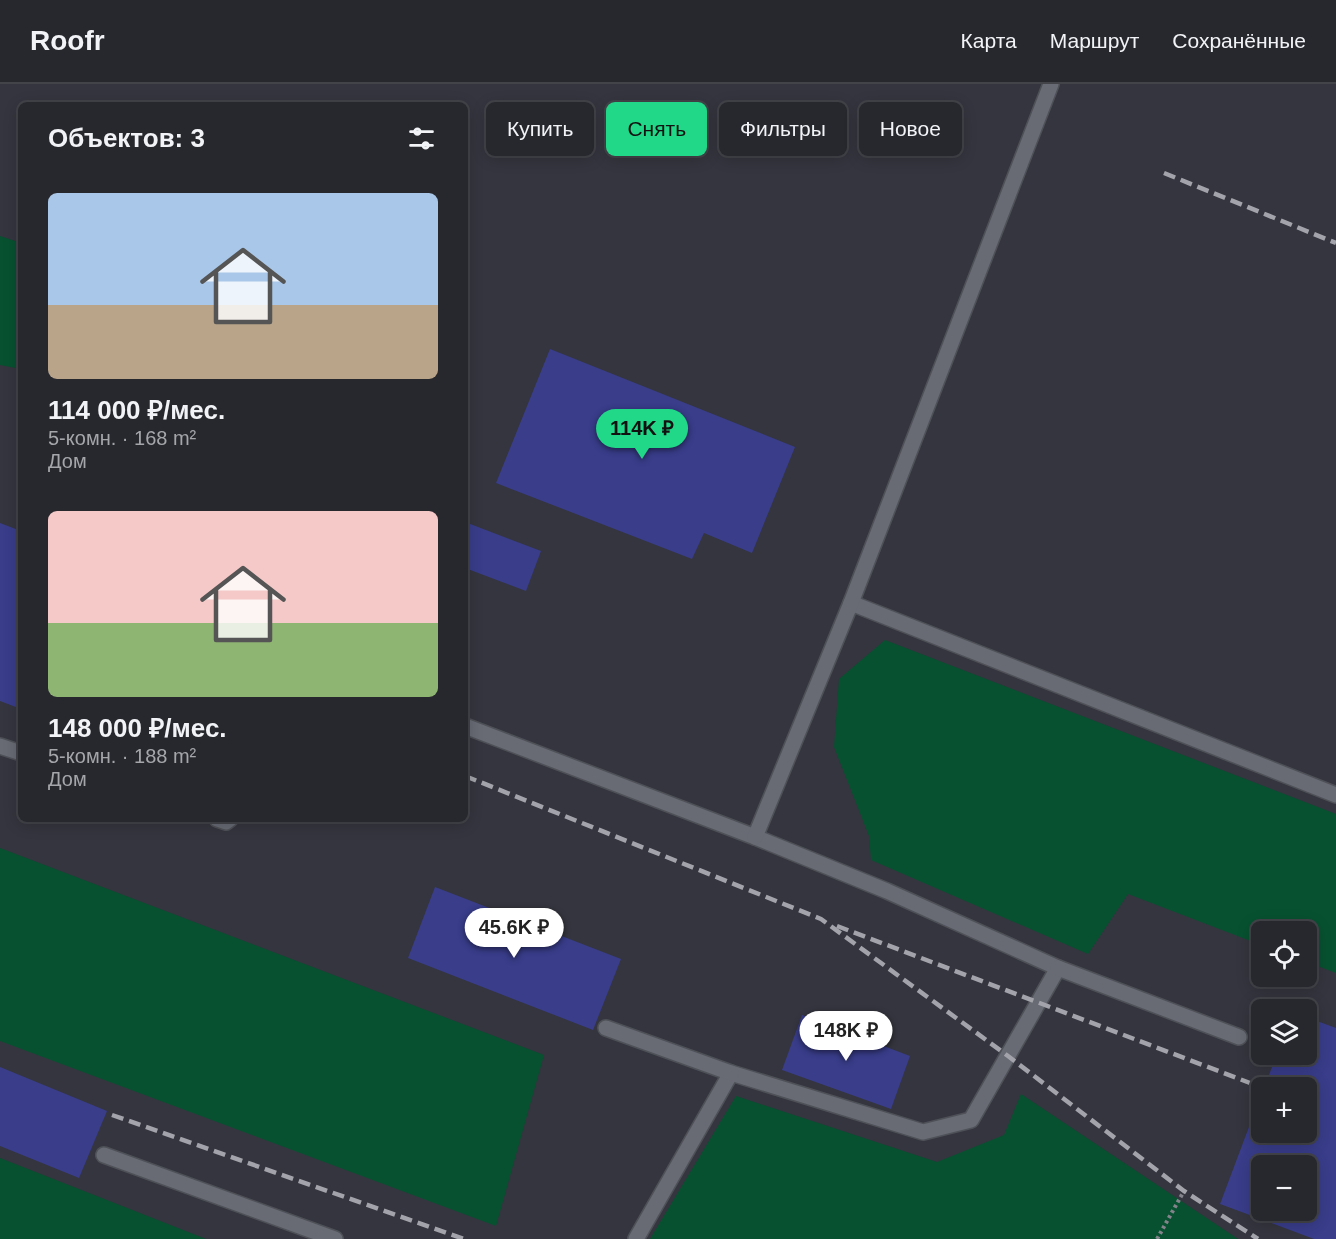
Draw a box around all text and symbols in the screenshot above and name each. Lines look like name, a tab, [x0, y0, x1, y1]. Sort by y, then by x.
text: Roofr	[30, 25, 105, 56]
text: Карта	[961, 29, 1017, 52]
text: Маршрут	[1050, 29, 1139, 52]
text: Сохранённые	[1172, 29, 1306, 52]
chip: Купить	[486, 102, 594, 156]
chip: Снять	[606, 102, 707, 156]
chip: Фильтры	[719, 102, 847, 156]
chip: Новое	[859, 102, 962, 156]
icon: filters	[405, 122, 438, 155]
text: Объектов: 3	[48, 123, 205, 153]
icon: home	[189, 232, 297, 340]
text: 114 000 ₽/мес.	[48, 395, 225, 425]
pin: 114K ₽	[593, 409, 691, 460]
text: 114K ₽	[610, 417, 674, 439]
text: 5-комн. · 168 m²	[48, 427, 196, 449]
text: Дом	[48, 450, 87, 472]
icon: home	[189, 550, 297, 658]
text: 148 000 ₽/мес.	[48, 713, 227, 743]
text: 5-комн. · 188 m²	[48, 745, 196, 767]
text: Дом	[48, 768, 87, 790]
pin: 45.6K ₽	[459, 908, 569, 959]
text: 45.6K ₽	[479, 916, 549, 938]
map controls	[1251, 921, 1317, 1221]
button: locate	[1251, 921, 1317, 987]
button: layers	[1251, 999, 1317, 1065]
pin: 148K ₽	[797, 1011, 895, 1062]
text: 148K ₽	[813, 1019, 879, 1041]
button: +	[1251, 1077, 1317, 1143]
button: −	[1251, 1155, 1317, 1221]

